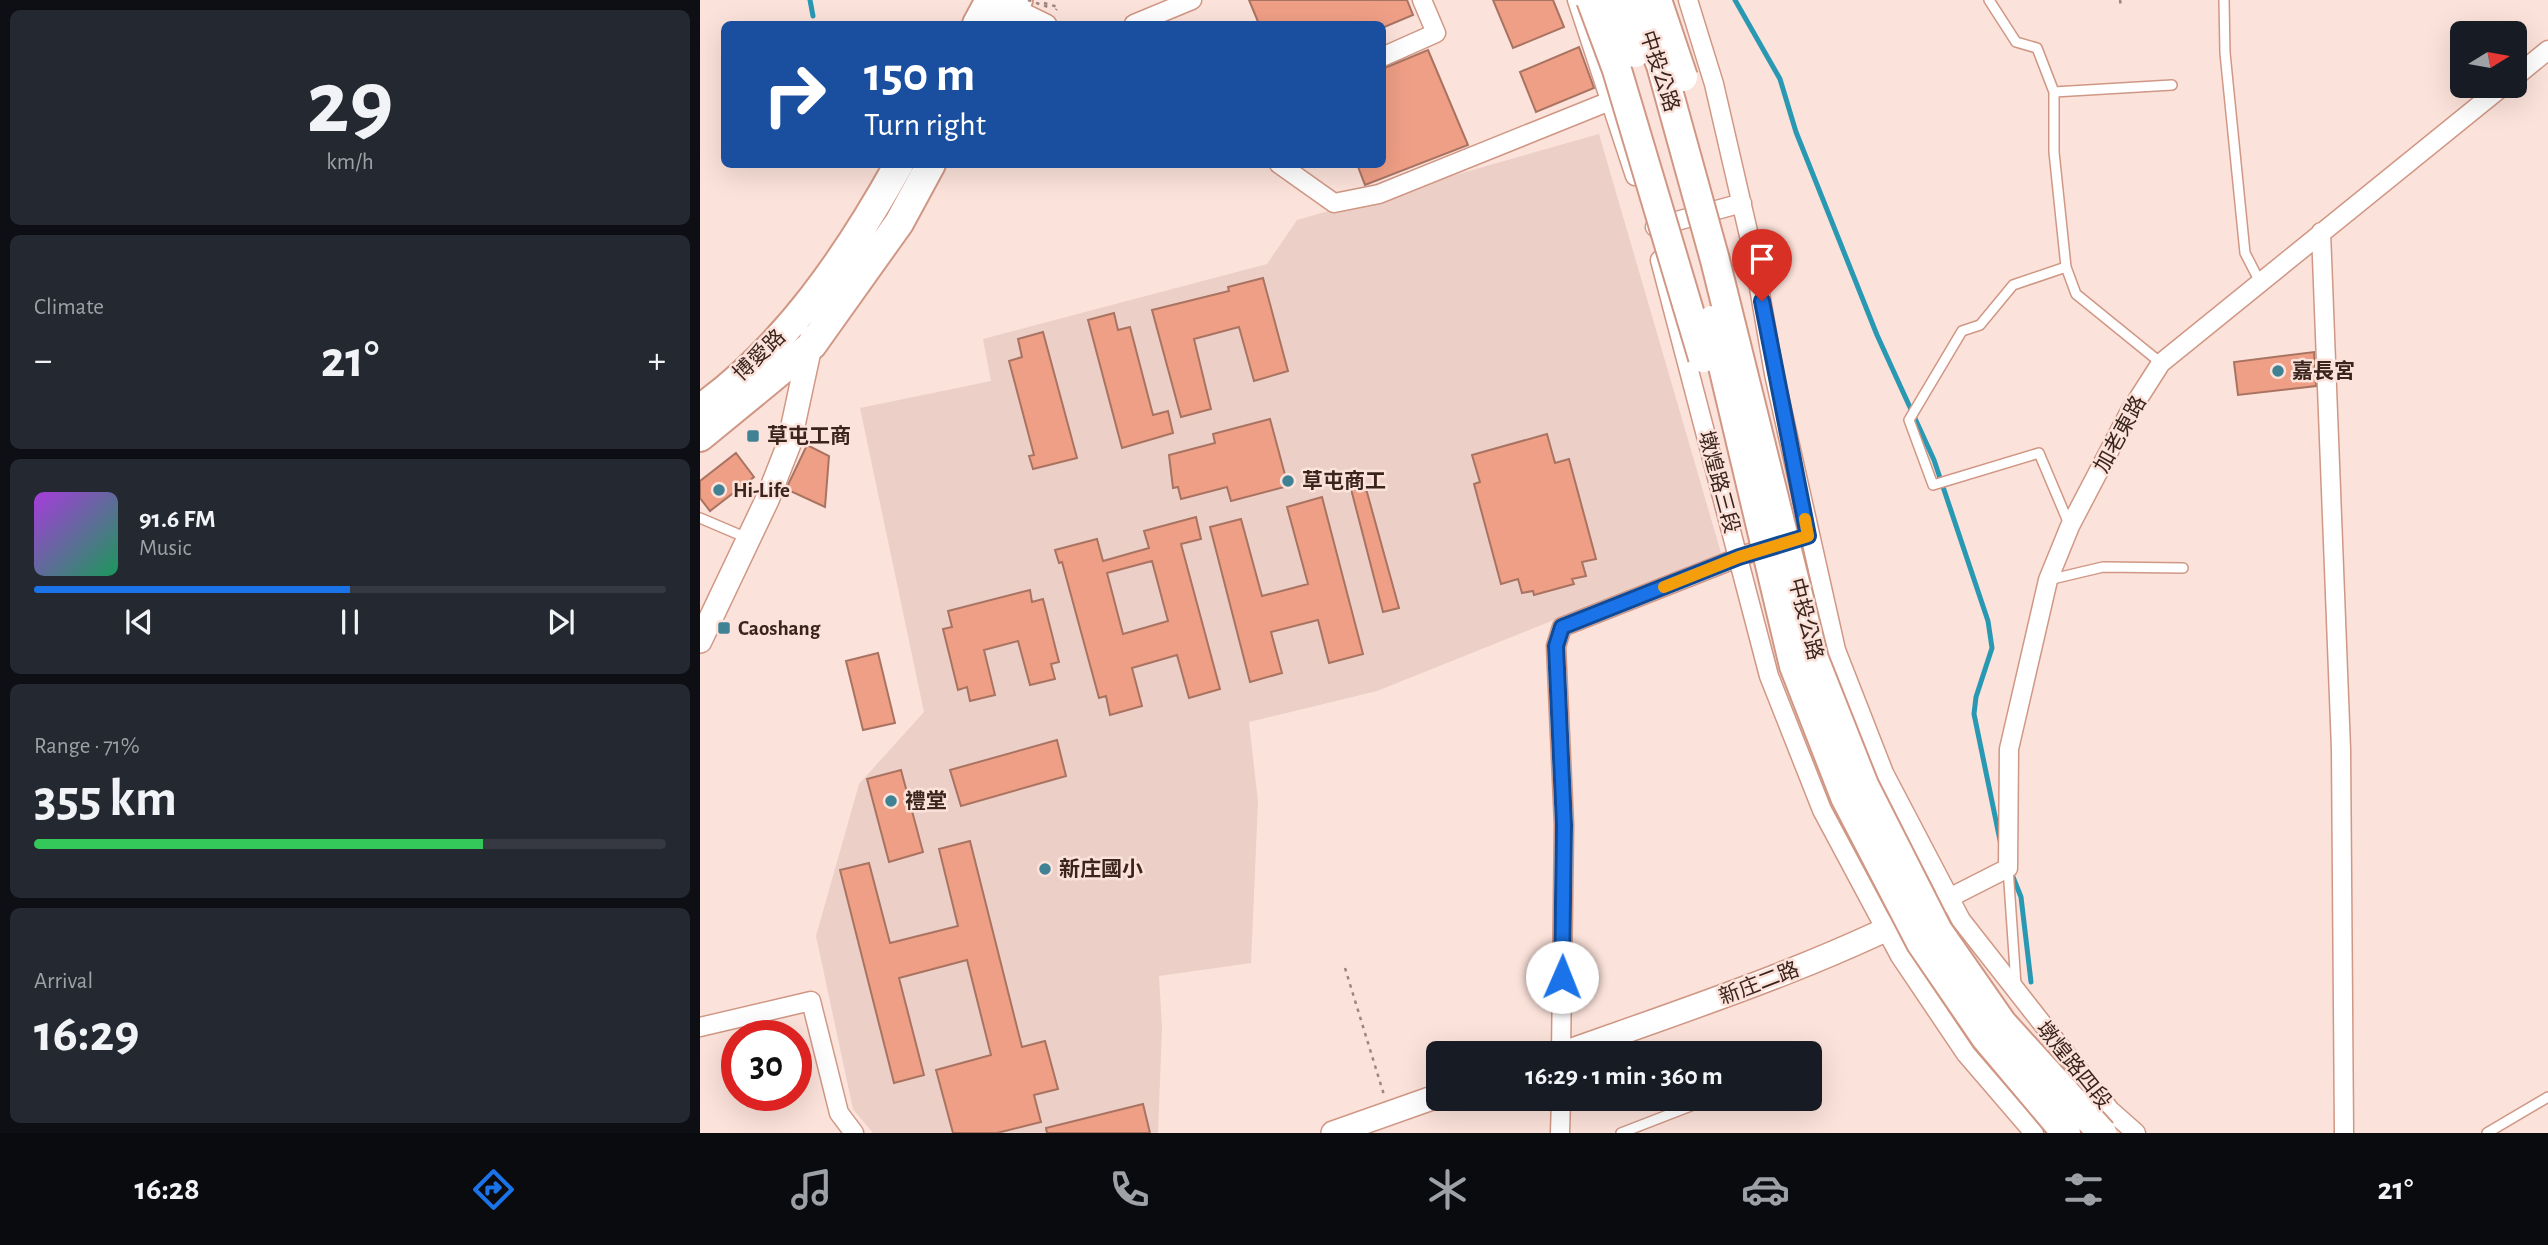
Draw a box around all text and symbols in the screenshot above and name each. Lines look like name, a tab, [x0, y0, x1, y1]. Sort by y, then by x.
north arrow	[2450, 21, 2527, 98]
map controls	[2450, 21, 2527, 98]
street label: 中投公路	[1637, 28, 1683, 114]
icon: right	[749, 49, 840, 140]
text: 150 m	[864, 51, 975, 100]
text: 29	[307, 58, 393, 149]
text: Turn right	[864, 109, 986, 141]
text: km/h	[326, 151, 374, 174]
pin	[1732, 229, 1792, 301]
icon: arrive	[1743, 240, 1781, 278]
text: Climate	[34, 296, 104, 319]
street label: 博愛路	[729, 325, 789, 385]
text: 21°	[321, 334, 379, 386]
text: −	[34, 342, 52, 380]
text: +	[648, 342, 666, 380]
place label: 嘉長宮	[2292, 359, 2355, 382]
marker: 嘉長宮	[2270, 363, 2286, 379]
street label: 加老東路	[2090, 392, 2150, 476]
place label: 草屯工商	[767, 424, 851, 447]
marker: 草屯工商	[745, 428, 761, 444]
street label: 墩煌路三段	[1695, 428, 1743, 536]
place label: 草屯商工	[1302, 469, 1386, 492]
marker: 草屯商工	[1280, 473, 1296, 489]
place label: Hi-Life	[733, 480, 790, 501]
marker: Hi-Life	[711, 482, 727, 498]
text: 91.6 FM	[139, 506, 216, 532]
text: Music	[139, 537, 191, 560]
street label: 中投公路	[1785, 576, 1827, 662]
icon: previous	[120, 603, 158, 641]
icon: pause	[331, 603, 369, 641]
icon: next	[542, 603, 580, 641]
place label: Caoshang	[738, 618, 821, 639]
marker: Caoshang	[716, 620, 732, 636]
text: Range · 71%	[34, 735, 140, 758]
text: 355 km	[34, 773, 177, 825]
place label: 禮堂	[905, 790, 947, 812]
marker: 禮堂	[883, 793, 899, 809]
place label: 新庄國小	[1059, 857, 1143, 880]
marker: 新庄國小	[1037, 861, 1053, 877]
position arrow	[1525, 940, 1599, 1014]
street label: 新庄二路	[1716, 958, 1802, 1008]
text: Arrival	[34, 970, 93, 993]
text: 16:29	[34, 1008, 139, 1060]
street label: 墩煌路四段	[2032, 1017, 2116, 1113]
speed limit sign: 30	[721, 1020, 812, 1111]
text: 16:29 · 1 min · 360 m	[1525, 1063, 1723, 1089]
icon: directions	[469, 1165, 518, 1214]
icon: music	[787, 1165, 836, 1214]
icon: phone	[1105, 1165, 1154, 1214]
icon: climate	[1423, 1165, 1472, 1214]
icon: car	[1741, 1165, 1790, 1214]
icon: filters	[2059, 1165, 2108, 1214]
text: 16:28	[135, 1173, 200, 1205]
text: 21°	[2377, 1173, 2413, 1205]

